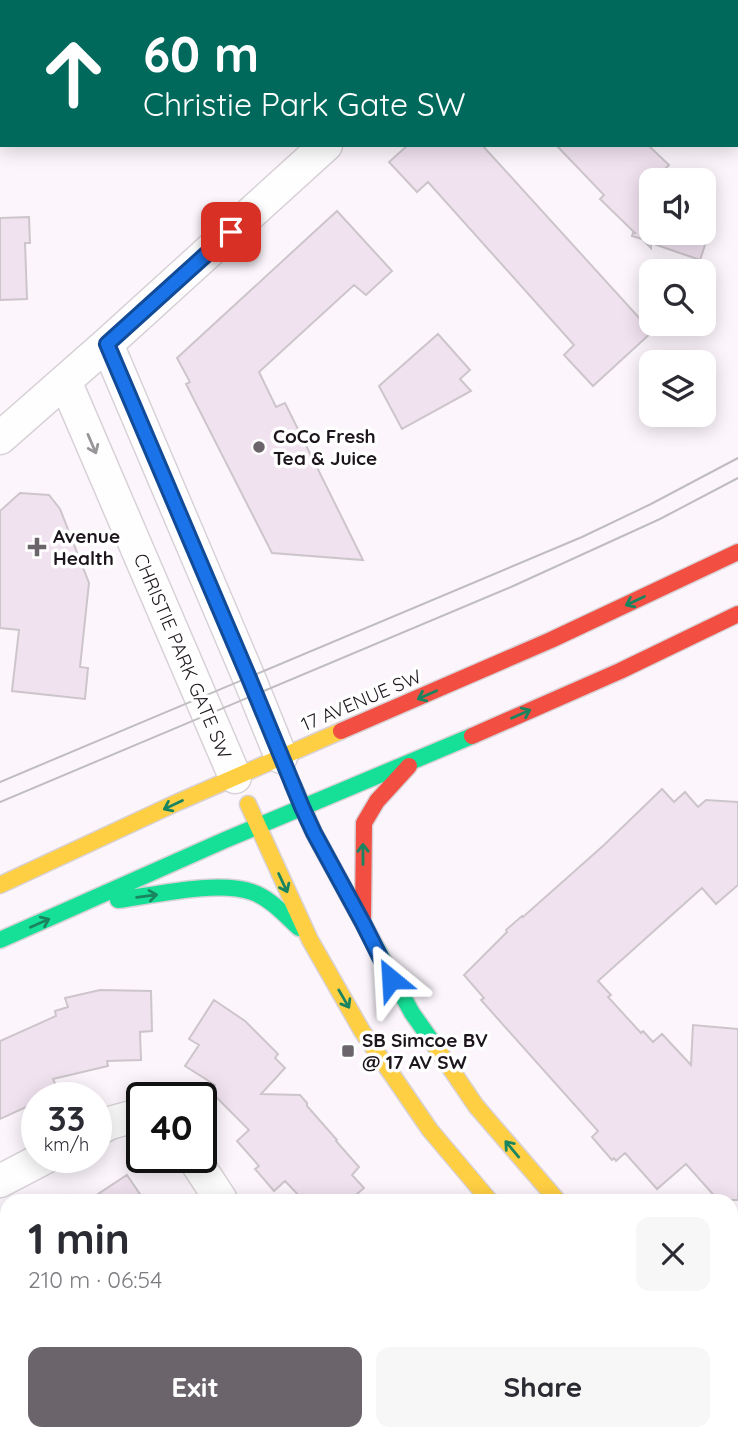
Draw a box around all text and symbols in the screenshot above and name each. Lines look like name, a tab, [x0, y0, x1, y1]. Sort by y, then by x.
text: 60 m	[143, 23, 259, 84]
icon: ahead	[28, 28, 119, 119]
text: Christie Park Gate SW	[143, 84, 466, 124]
map controls	[639, 168, 716, 427]
button: sound	[639, 168, 716, 245]
pin	[201, 202, 261, 262]
icon: arrive	[212, 213, 250, 251]
button: search	[639, 259, 716, 336]
button: layers	[639, 350, 716, 427]
place label: CoCo Fresh Tea & Juice	[273, 424, 377, 470]
one-way arrow	[86, 433, 99, 454]
marker: CoCo Fresh Tea & Juice	[251, 439, 267, 455]
place label: Avenue Health	[53, 524, 120, 570]
marker: Avenue Health	[27, 537, 47, 557]
street label: CHRISTIE PARK GATE SW	[129, 550, 237, 762]
one-way arrow	[624, 595, 646, 608]
street label: 17 AVENUE SW	[297, 664, 425, 736]
one-way arrow	[417, 689, 438, 702]
one-way arrow	[510, 706, 531, 719]
one-way arrow	[162, 800, 183, 813]
one-way arrow	[356, 843, 370, 866]
one-way arrow	[277, 872, 291, 893]
one-way arrow	[135, 890, 158, 903]
one-way arrow	[29, 916, 50, 929]
position arrow	[354, 942, 428, 1016]
one-way arrow	[337, 989, 351, 1009]
place label: SB Simcoe BV @ 17 AV SW	[362, 1028, 488, 1074]
marker: SB Simcoe BV @ 17 AV SW	[340, 1043, 356, 1059]
speed limit sign: 40	[126, 1082, 217, 1173]
text: 33	[48, 1096, 85, 1140]
text: km/h	[44, 1133, 89, 1156]
one-way arrow	[504, 1140, 520, 1158]
text: 1 min	[28, 1212, 130, 1265]
button: close	[636, 1217, 710, 1291]
text: 210 m · 06:54	[28, 1265, 162, 1294]
button: Exit	[28, 1347, 362, 1427]
button: Share	[376, 1347, 710, 1427]

